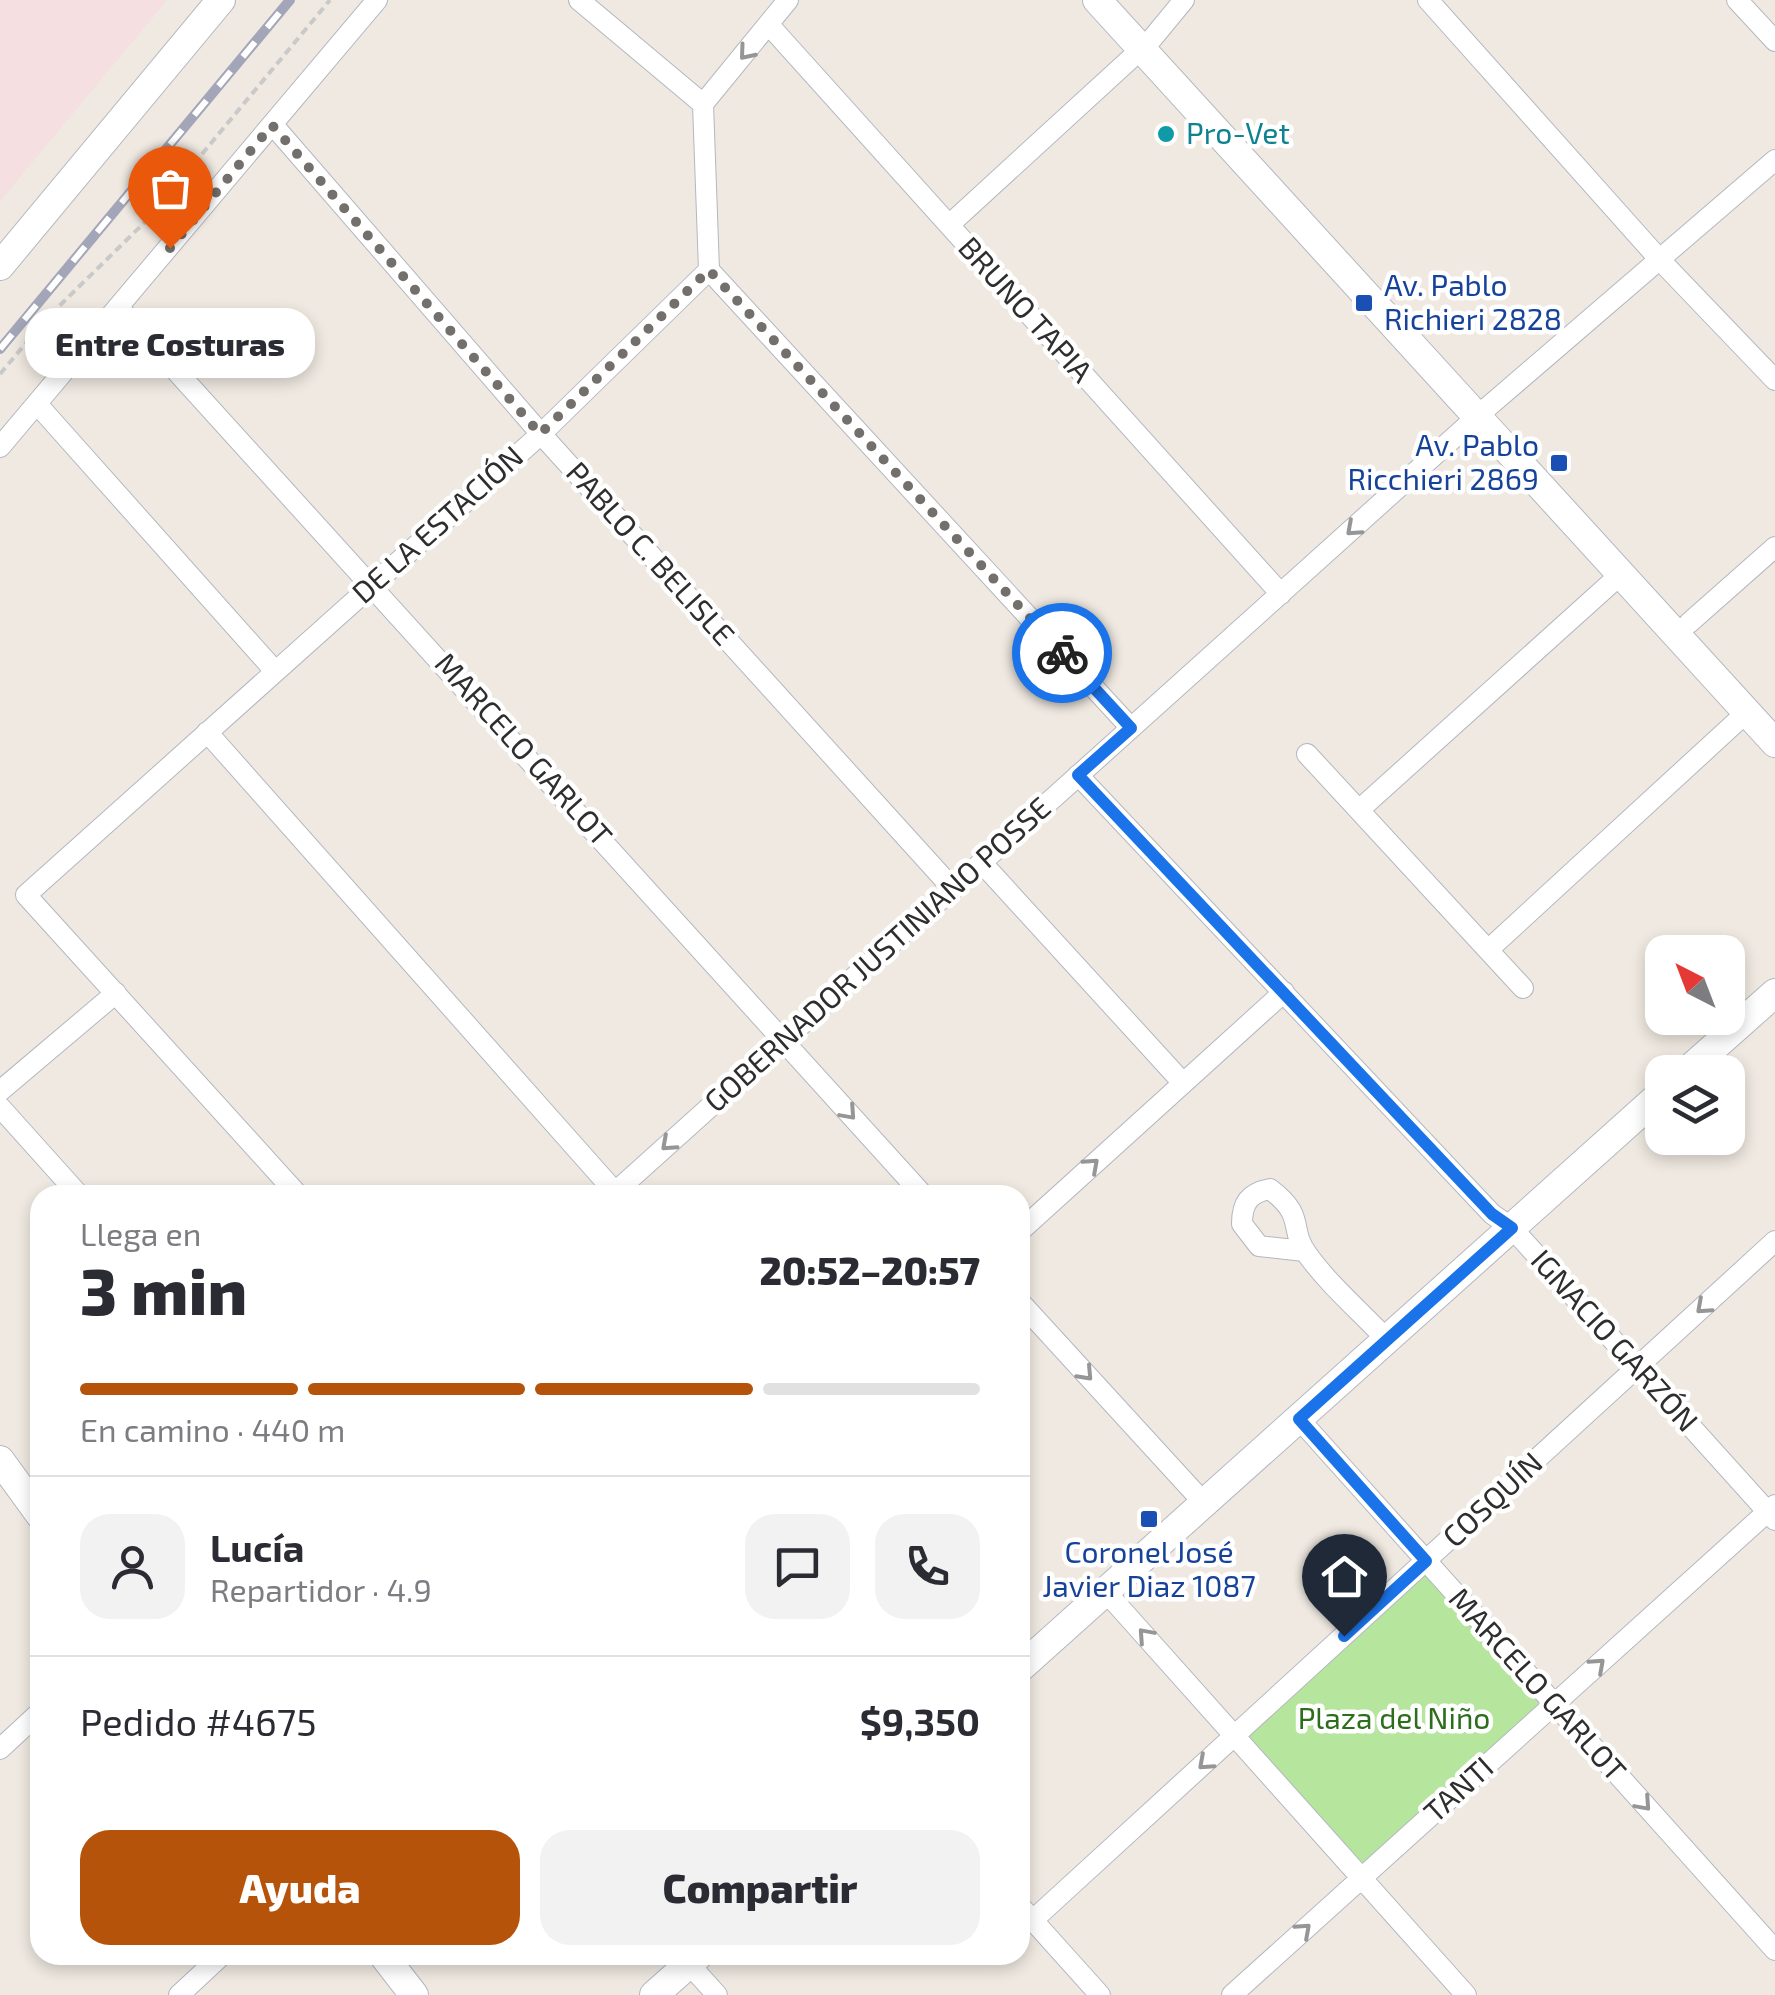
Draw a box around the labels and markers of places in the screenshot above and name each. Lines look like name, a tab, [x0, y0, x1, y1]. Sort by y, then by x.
place label: Pro-Vet	[1186, 114, 1290, 150]
marker: Pro-Vet	[1155, 123, 1177, 145]
pin	[128, 146, 213, 249]
place label: Av. Pablo Richieri 2828	[1384, 266, 1562, 336]
marker: Av. Pablo Richieri 2828	[1353, 292, 1375, 314]
callout: Entre Costuras	[25, 308, 315, 378]
place label: Av. Pablo Ricchieri 2869	[1347, 426, 1539, 496]
marker: Av. Pablo Ricchieri 2869	[1548, 452, 1570, 474]
marker: Coronel José Javier Diaz 1087	[1138, 1508, 1160, 1530]
place label: Coronel José Javier Diaz 1087	[1042, 1533, 1256, 1603]
pin	[1302, 1534, 1387, 1637]

